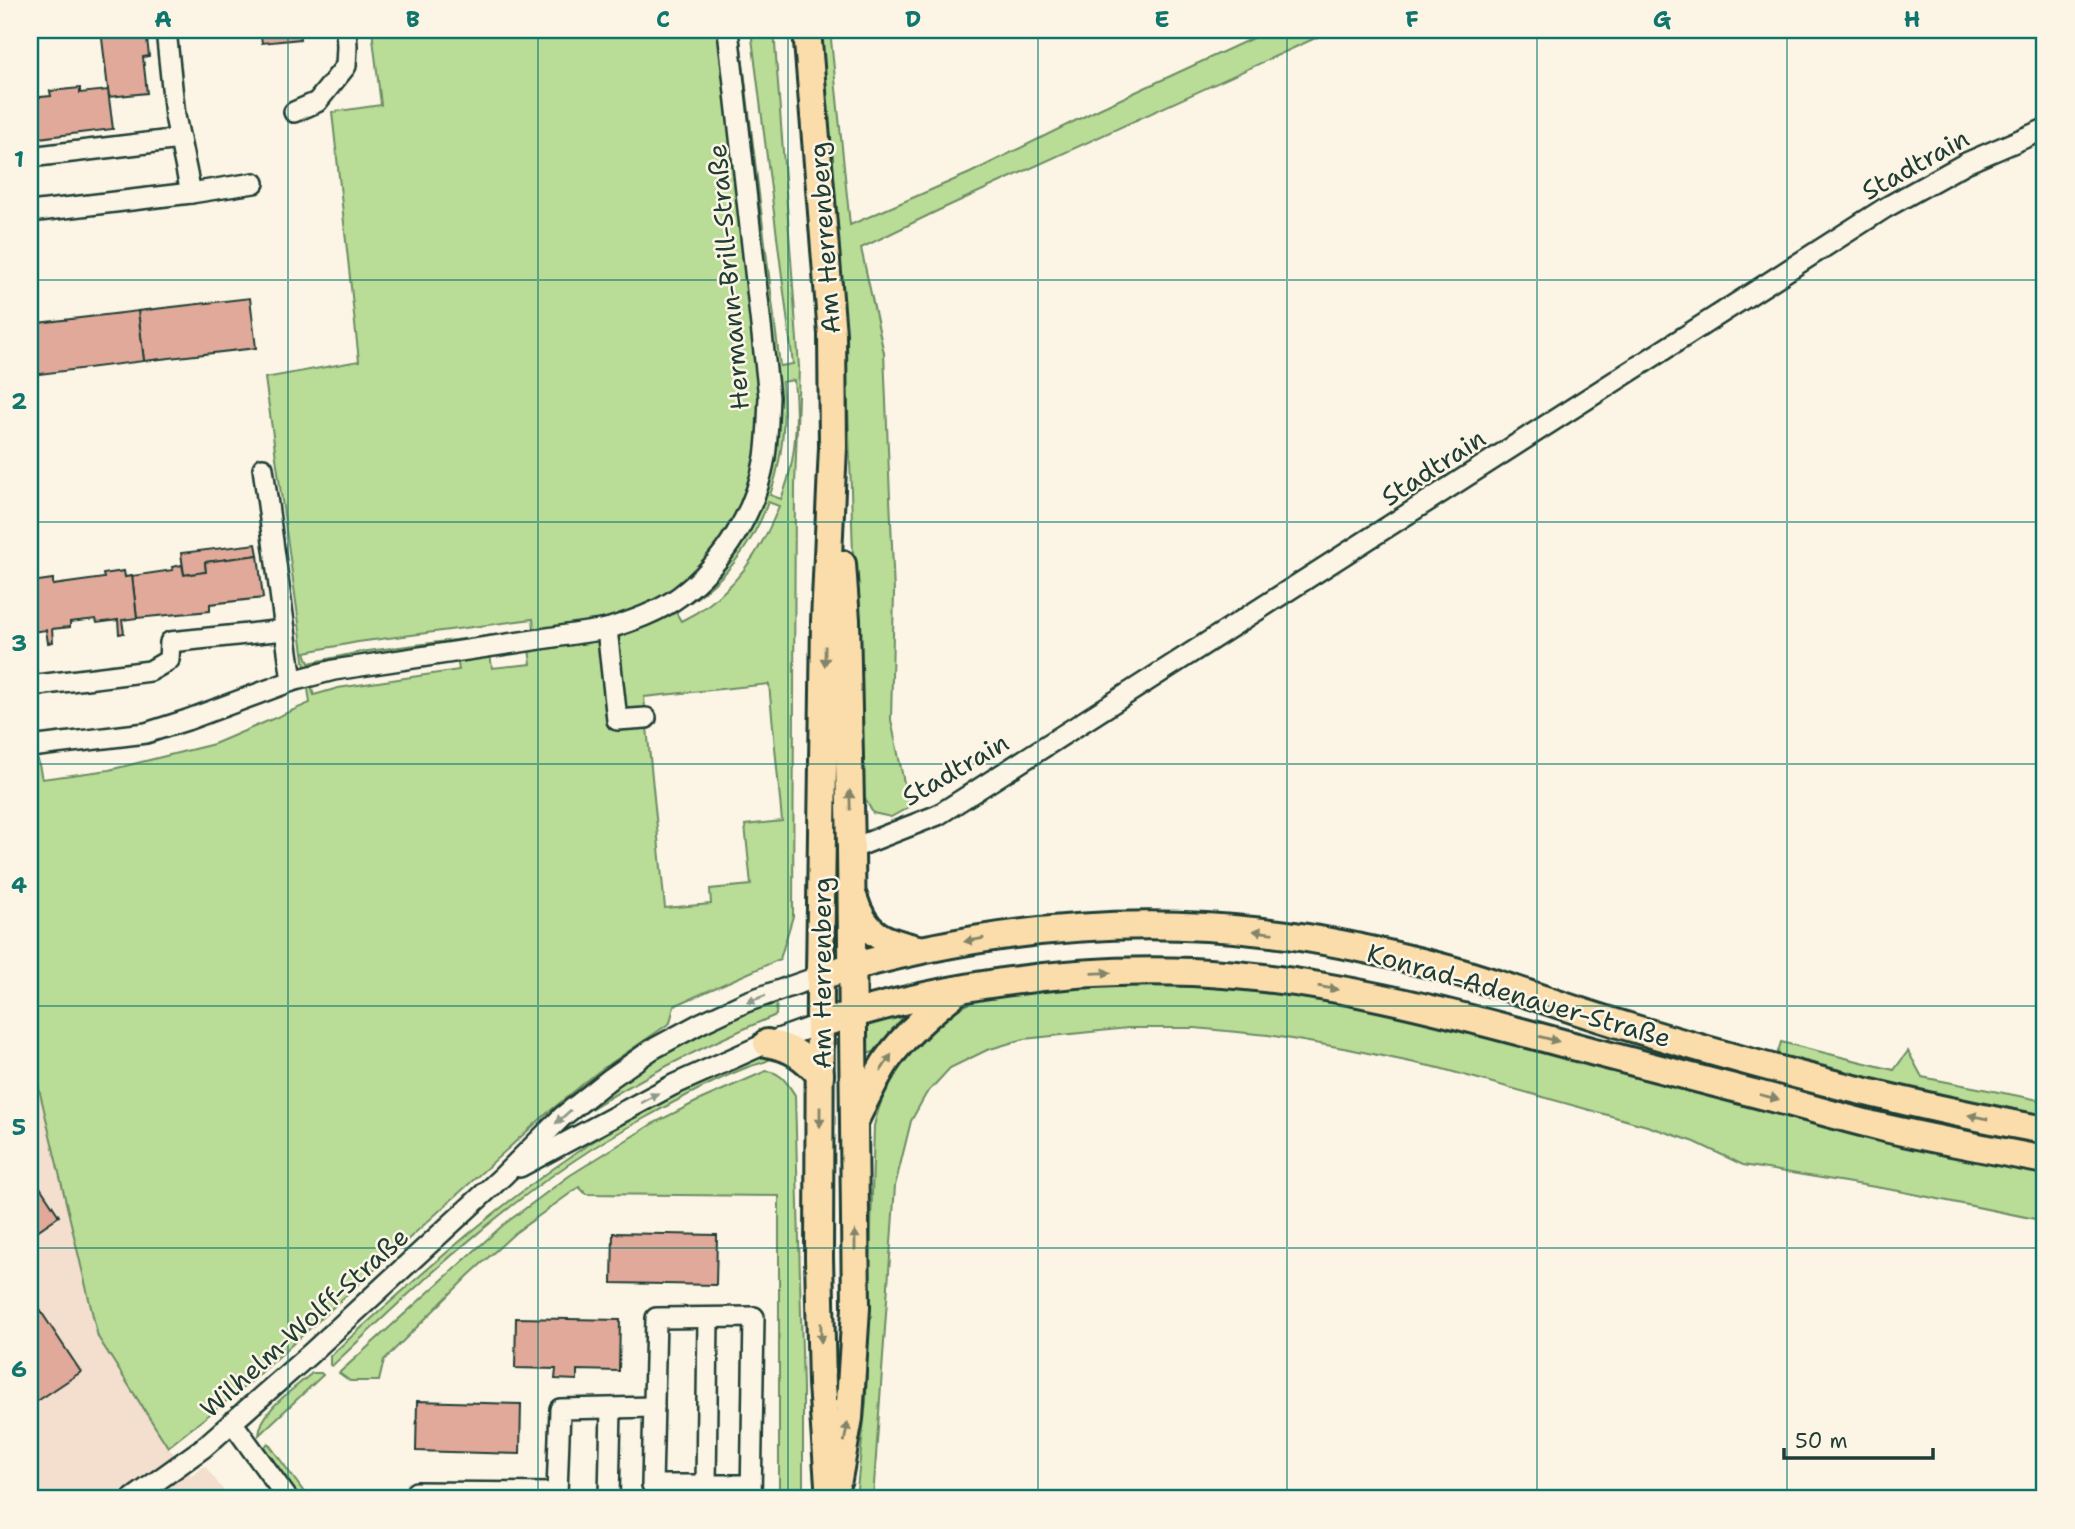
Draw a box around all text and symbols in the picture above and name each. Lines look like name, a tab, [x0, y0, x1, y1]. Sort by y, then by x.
text: A	[154, 4, 172, 34]
text: B	[406, 4, 420, 34]
text: C	[656, 4, 670, 34]
text: D	[905, 4, 921, 34]
text: E	[1154, 4, 1170, 34]
text: F	[1405, 4, 1419, 34]
text: G	[1653, 4, 1672, 34]
text: H	[1904, 4, 1920, 34]
street label: Stadtrain	[1855, 120, 1975, 208]
street label: Am Herrenberg	[800, 141, 848, 335]
street label: Hermann-Brill-Straße	[699, 142, 757, 412]
text: 1	[14, 144, 24, 174]
text: 2	[11, 386, 27, 416]
street label: Stadtrain	[1374, 420, 1492, 514]
text: 3	[11, 628, 27, 658]
one-way arrow	[819, 645, 831, 667]
street label: Stadtrain	[895, 724, 1015, 814]
one-way arrow	[844, 789, 856, 811]
text: 4	[11, 870, 27, 900]
street label: Am Herrenberg	[804, 877, 839, 1069]
one-way arrow	[1252, 927, 1274, 938]
one-way arrow	[963, 935, 985, 946]
street label: Konrad-Adenauer-Straße	[1363, 935, 1675, 1055]
one-way arrow	[1091, 968, 1113, 979]
one-way arrow	[1317, 983, 1339, 994]
one-way arrow	[745, 993, 766, 1004]
one-way arrow	[1539, 1035, 1560, 1045]
one-way arrow	[879, 1053, 892, 1072]
one-way arrow	[641, 1092, 660, 1104]
one-way arrow	[1759, 1093, 1780, 1103]
one-way arrow	[814, 1106, 826, 1128]
one-way arrow	[554, 1109, 572, 1125]
text: 5	[12, 1112, 26, 1142]
one-way arrow	[1967, 1112, 1989, 1123]
street label: Wilhelm-Wolff-Straße	[192, 1219, 416, 1425]
one-way arrow	[849, 1229, 861, 1251]
one-way arrow	[815, 1322, 826, 1344]
text: 6	[11, 1354, 27, 1384]
scale bar	[1784, 1417, 1933, 1461]
one-way arrow	[841, 1421, 852, 1443]
text: 50 m	[1795, 1427, 1848, 1455]

